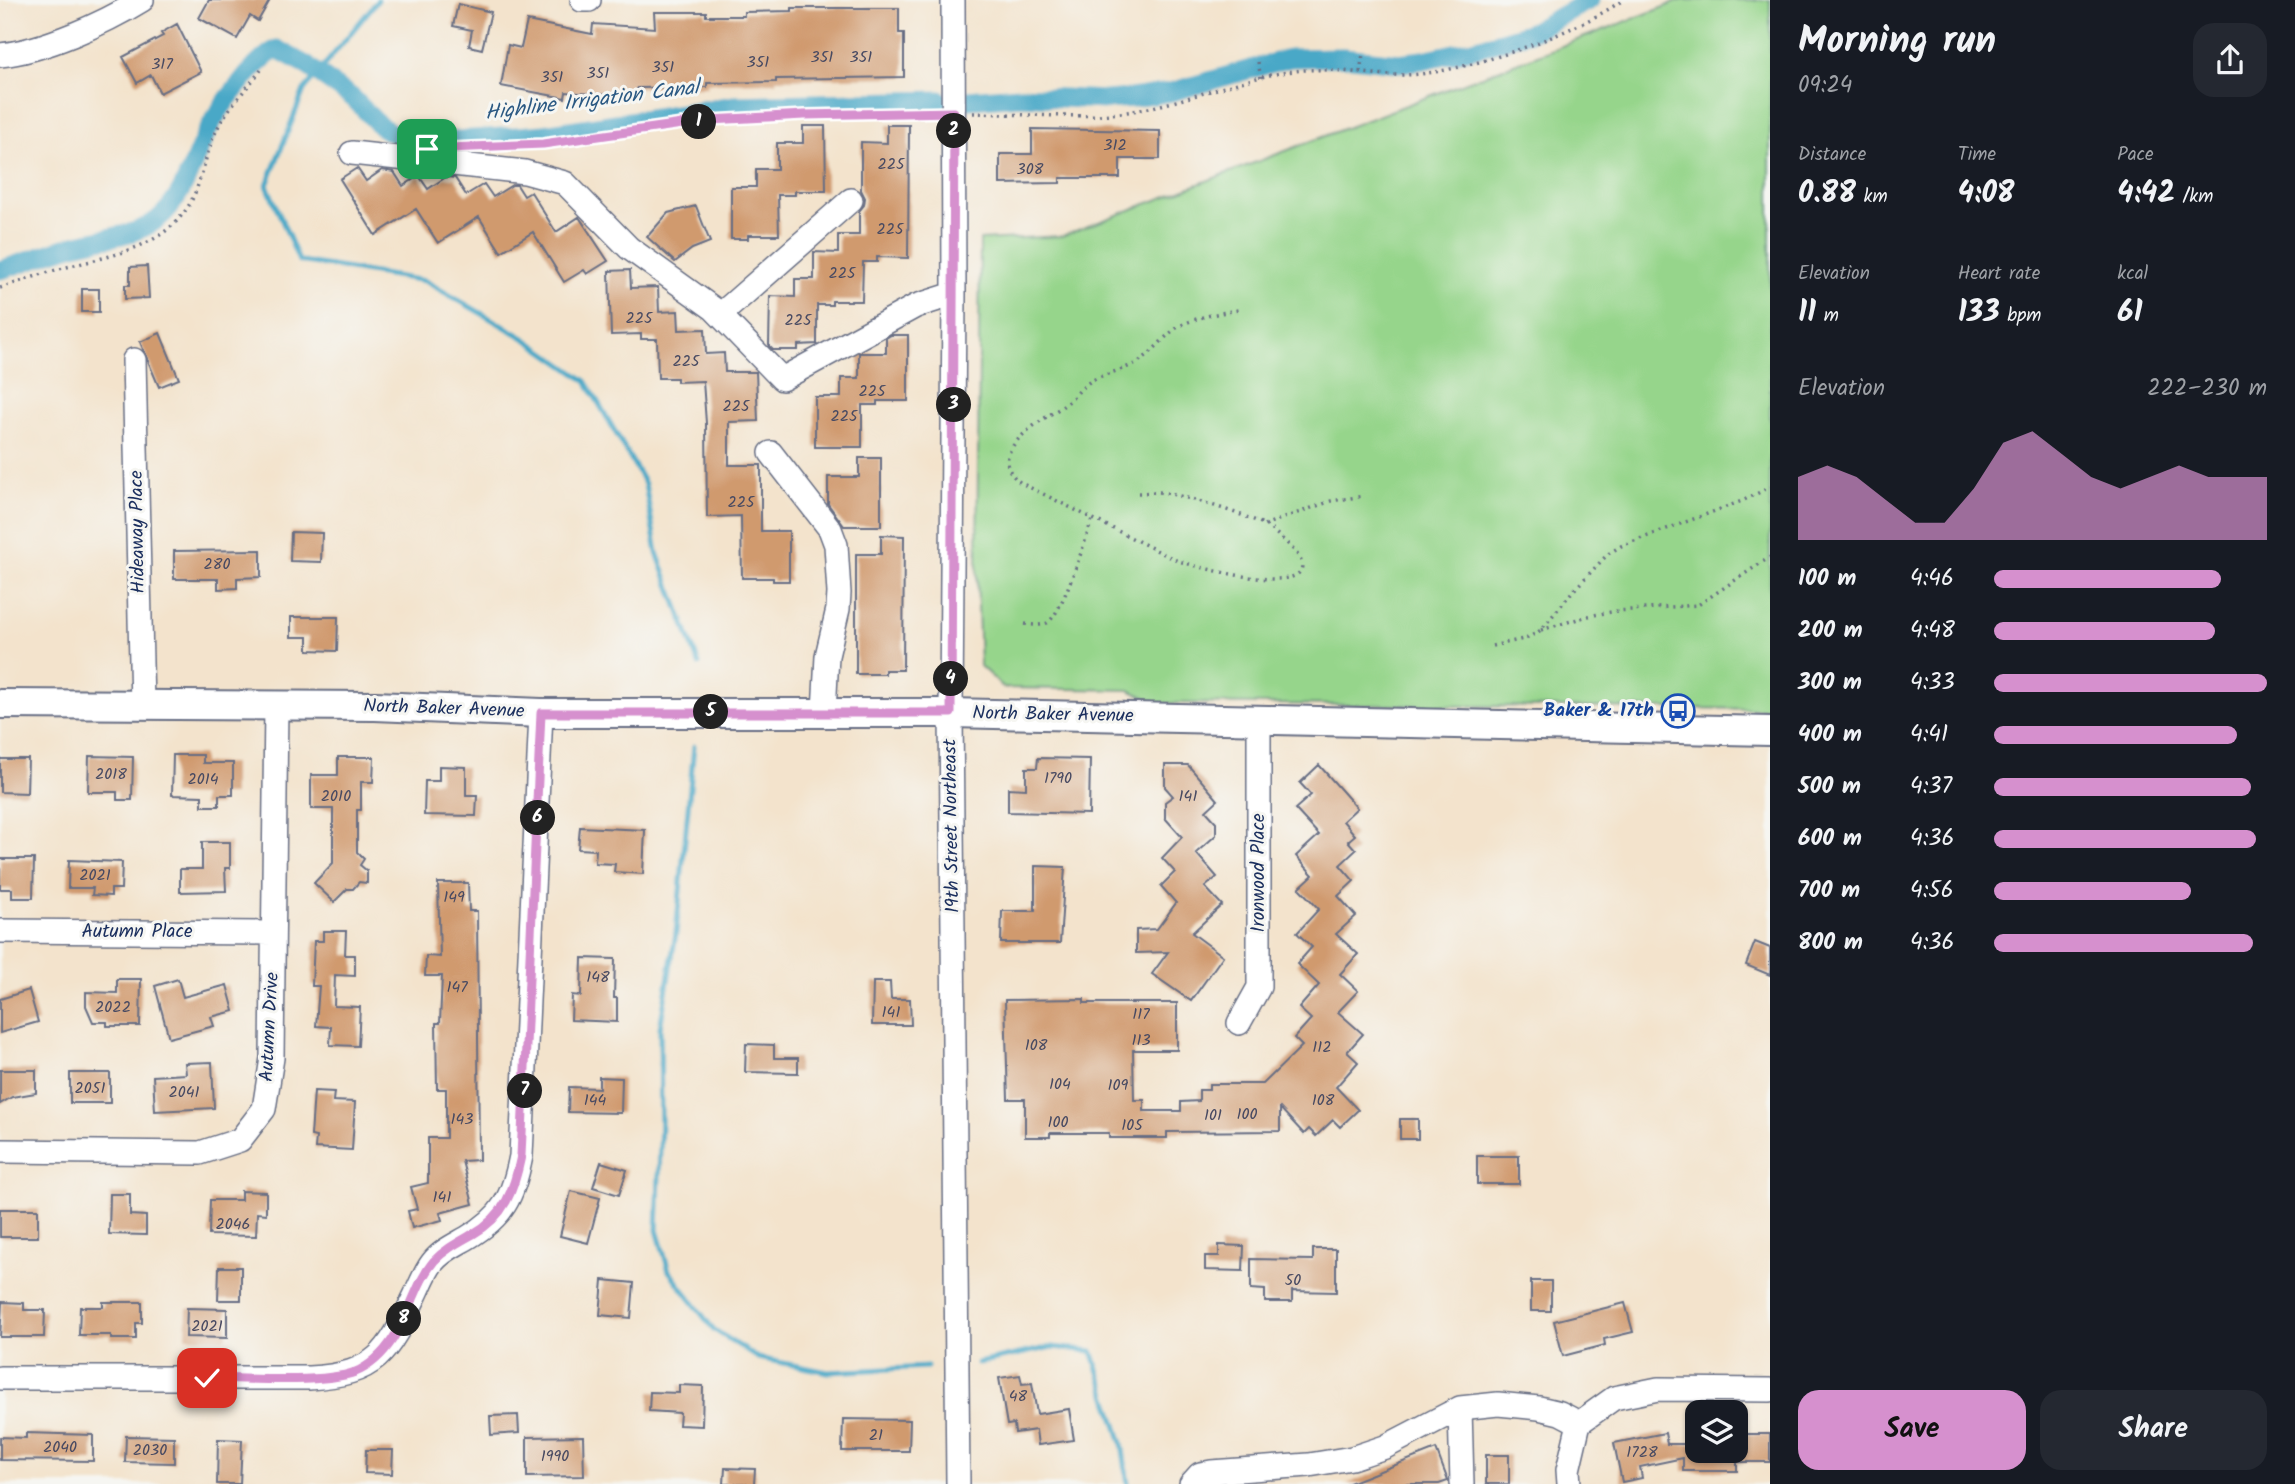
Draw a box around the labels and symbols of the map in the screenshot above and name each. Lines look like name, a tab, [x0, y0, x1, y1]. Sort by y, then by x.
house number: 351	[811, 45, 833, 70]
house number: 351	[850, 45, 872, 70]
house number: 351	[747, 50, 769, 75]
house number: 317	[151, 52, 173, 77]
house number: 351	[652, 55, 674, 80]
house number: 351	[587, 61, 609, 86]
house number: 351	[541, 65, 563, 90]
water label: Highline Irrigation Canal	[483, 71, 705, 131]
pin: 1	[682, 104, 716, 140]
pin: 2	[936, 114, 972, 148]
pin	[397, 119, 457, 179]
house number: 312	[1103, 133, 1127, 158]
house number: 225	[877, 152, 906, 177]
house number: 308	[1017, 157, 1044, 182]
house number: 225	[876, 217, 905, 242]
house number: 225	[828, 261, 857, 286]
house number: 225	[625, 306, 654, 331]
house number: 225	[784, 308, 813, 333]
house number: 225	[672, 349, 701, 374]
house number: 225	[858, 379, 887, 404]
pin: 3	[936, 388, 972, 422]
house number: 225	[722, 394, 751, 419]
house number: 225	[830, 404, 859, 429]
street label: Hideaway Place	[122, 470, 154, 594]
house number: 225	[727, 490, 756, 515]
house number: 280	[204, 552, 230, 577]
pin: 4	[934, 662, 968, 696]
street label: North Baker Avenue	[363, 691, 526, 727]
bus stop icon: Baker & 17th	[1659, 692, 1697, 730]
pin: 5	[694, 694, 728, 730]
place label: Baker & 17th	[1543, 696, 1654, 726]
street label: North Baker Avenue	[972, 699, 1134, 731]
street label: 19th Street Northeast	[935, 738, 969, 913]
house number: 2018	[95, 762, 127, 787]
house number: 1790	[1044, 766, 1072, 791]
house number: 2014	[187, 767, 219, 792]
house number: 2010	[321, 784, 351, 809]
house number: 141	[1179, 784, 1197, 809]
pin: 6	[520, 800, 556, 836]
street label: Ironwood Place	[1244, 813, 1274, 932]
house number: 2021	[79, 863, 111, 888]
house number: 149	[443, 885, 465, 910]
street label: Autumn Place	[82, 917, 193, 947]
house number: 148	[586, 965, 610, 990]
street label: Autumn Drive	[252, 971, 288, 1083]
house number: 147	[446, 975, 468, 1000]
house number: 2022	[95, 995, 131, 1020]
house number: 141	[882, 1000, 900, 1025]
house number: 117	[1132, 1002, 1150, 1027]
house number: 113	[1131, 1028, 1151, 1053]
house number: 108	[1025, 1033, 1048, 1058]
house number: 112	[1312, 1035, 1332, 1060]
house number: 104	[1049, 1072, 1071, 1097]
house number: 109	[1108, 1073, 1129, 1098]
pin: 7	[508, 1074, 542, 1108]
house number: 2051	[75, 1076, 105, 1101]
house number: 2041	[168, 1080, 200, 1105]
house number: 144	[584, 1088, 607, 1113]
house number: 108	[1312, 1088, 1335, 1113]
house number: 100	[1236, 1102, 1258, 1127]
house number: 101	[1204, 1103, 1222, 1128]
house number: 143	[451, 1107, 473, 1132]
house number: 100	[1047, 1110, 1069, 1135]
house number: 105	[1121, 1113, 1144, 1138]
house number: 141	[433, 1185, 451, 1210]
house number: 2046	[215, 1212, 251, 1237]
house number: 50	[1285, 1268, 1301, 1293]
pin: 8	[386, 1302, 422, 1336]
house number: 2021	[191, 1314, 223, 1339]
pin	[177, 1348, 237, 1408]
house number: 48	[1009, 1384, 1028, 1409]
house number: 21	[869, 1423, 883, 1448]
house number: 2040	[43, 1435, 77, 1460]
house number: 2030	[133, 1438, 167, 1463]
house number: 1728	[1626, 1440, 1658, 1465]
house number: 1990	[541, 1444, 569, 1469]

